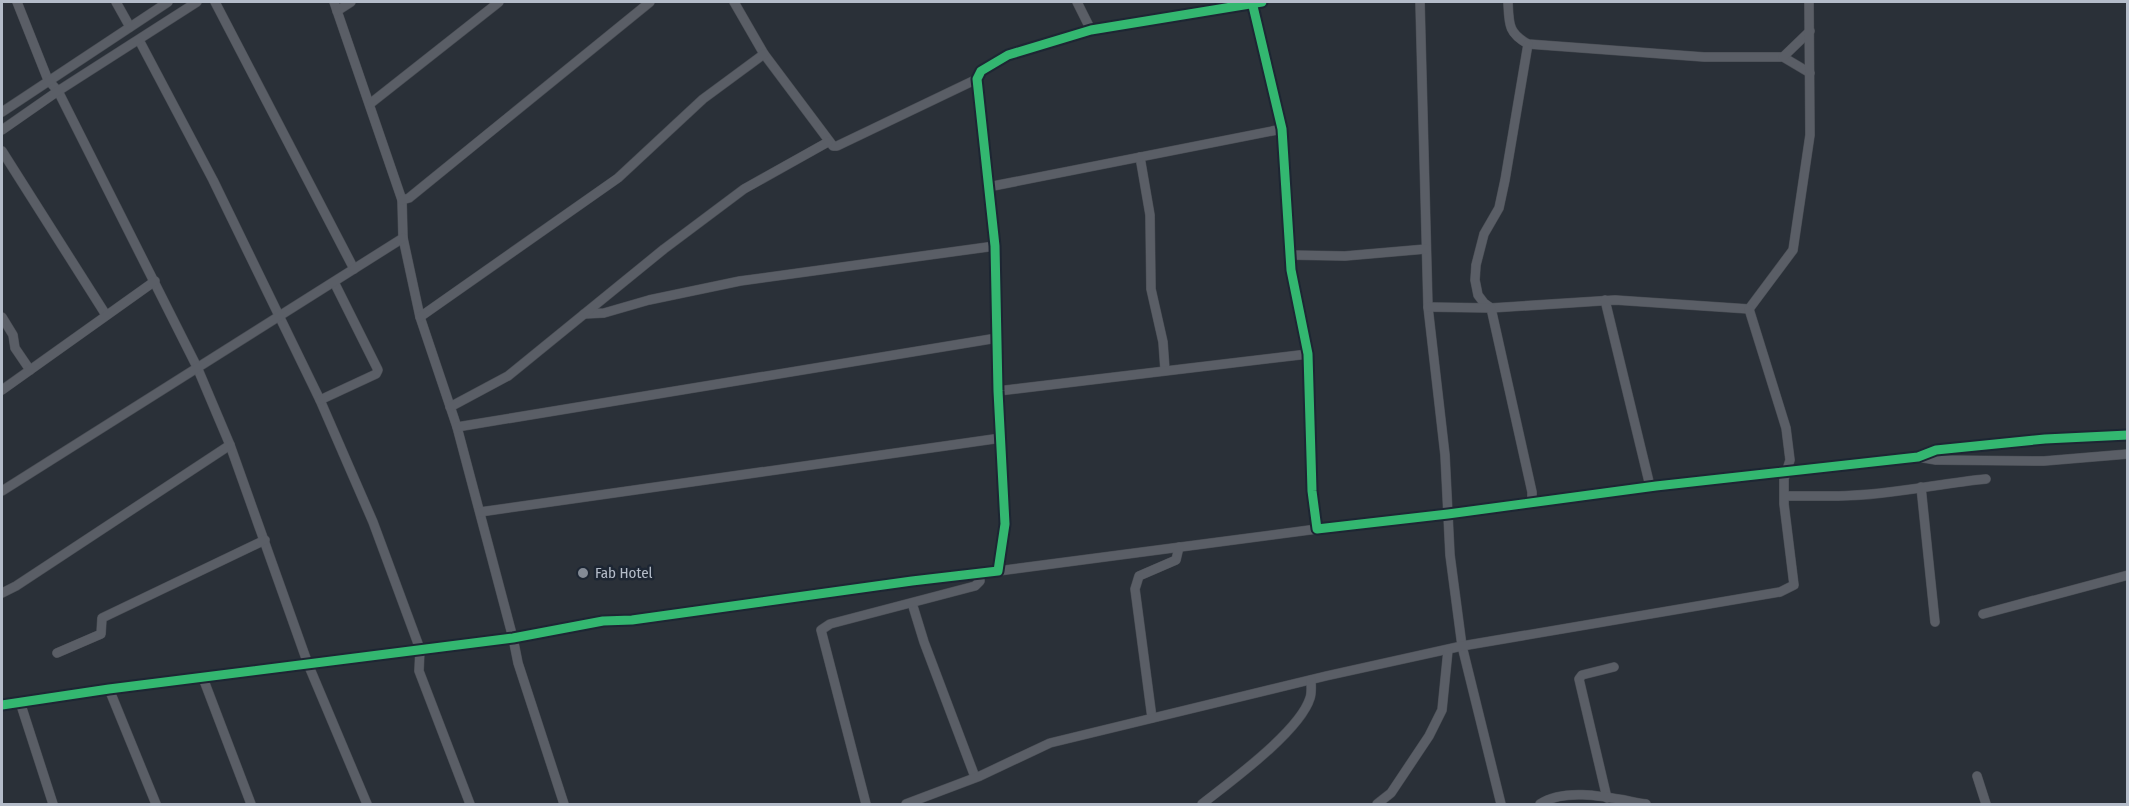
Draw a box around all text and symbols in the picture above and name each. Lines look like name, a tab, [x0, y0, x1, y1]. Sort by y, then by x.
place label: Fab Hotel	[595, 564, 653, 582]
marker: Fab Hotel	[576, 566, 590, 580]

